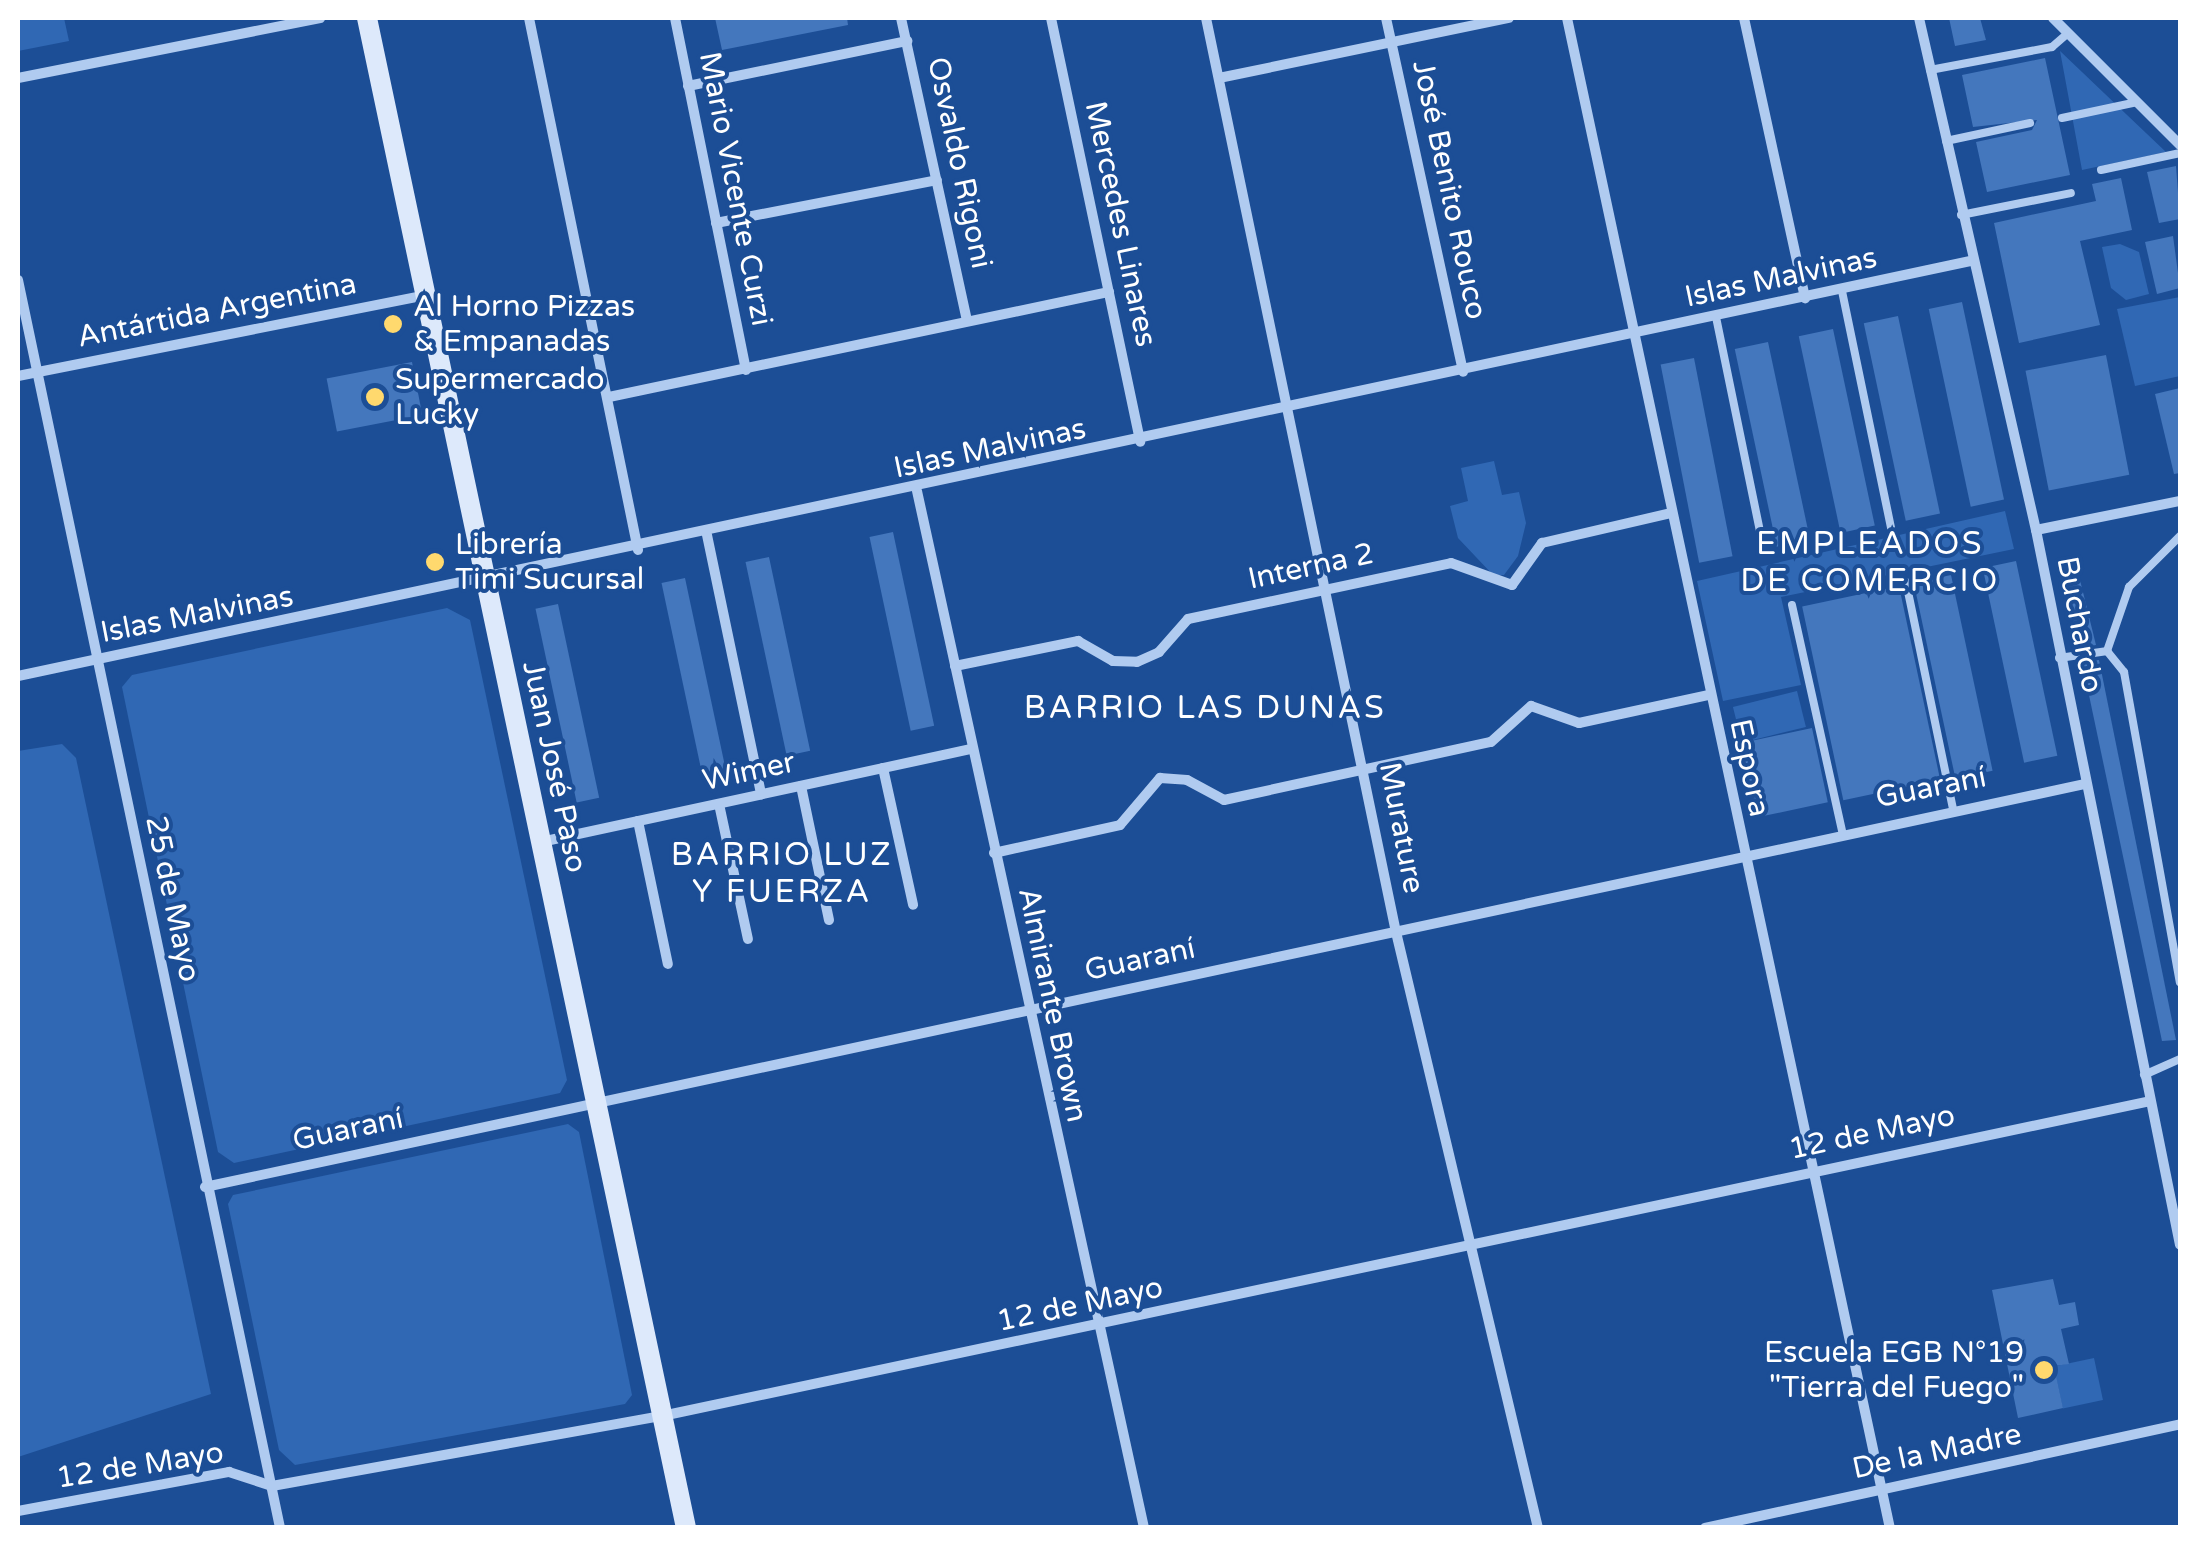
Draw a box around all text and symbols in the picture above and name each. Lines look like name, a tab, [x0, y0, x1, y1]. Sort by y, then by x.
street label: Mario Vicente Curzi	[691, 49, 779, 329]
street label: Osvaldo Rigoni	[919, 54, 999, 272]
street label: José Benito Rouco	[1404, 57, 1494, 323]
street label: Mercedes Linares	[1076, 98, 1164, 350]
street label: Islas Malvinas	[1682, 240, 1880, 316]
street label: Antártida Argentina	[74, 266, 360, 356]
place label: Al Horno Pizzas & Empanadas	[413, 289, 635, 360]
marker: Al Horno Pizzas & Empanadas	[382, 313, 404, 335]
place label: Supermercado Lucky	[395, 362, 604, 432]
marker: Supermercado Lucky	[364, 386, 386, 408]
street label: Islas Malvinas	[891, 411, 1089, 487]
district label: EMPLEADOS DE COMERCIO	[1740, 526, 2000, 601]
place label: Librería Timi Sucursal	[455, 527, 644, 598]
street label: Interna 2	[1245, 536, 1377, 598]
marker: Librería Timi Sucursal	[424, 551, 446, 573]
street label: Buchardo	[2048, 554, 2110, 696]
street label: Islas Malvinas	[98, 579, 296, 651]
street label: Juan José Paso	[514, 658, 594, 876]
district label: BARRIO LAS DUNAS	[1024, 689, 1386, 727]
street label: Espora	[1721, 716, 1777, 820]
street label: Wimer	[700, 745, 798, 799]
street label: Murature	[1371, 759, 1431, 897]
street label: Guaraní	[1873, 760, 1989, 816]
street label: 25 de Mayo	[137, 813, 207, 985]
district label: BARRIO LUZ Y FUERZA	[671, 837, 893, 912]
street label: Almirante Brown	[1010, 885, 1094, 1125]
street label: Guaraní	[1082, 931, 1198, 989]
street label: 12 de Mayo	[1786, 1098, 1958, 1168]
street label: Guaraní	[290, 1101, 406, 1159]
street label: 12 de Mayo	[994, 1270, 1166, 1340]
place label: Escuela EGB N°19 "Tierra del Fuego"	[1764, 1335, 2024, 1406]
marker: Escuela EGB N°19 "Tierra del Fuego"	[2033, 1359, 2055, 1381]
street label: De la Madre	[1849, 1417, 2025, 1487]
street label: 12 de Mayo	[54, 1435, 226, 1497]

